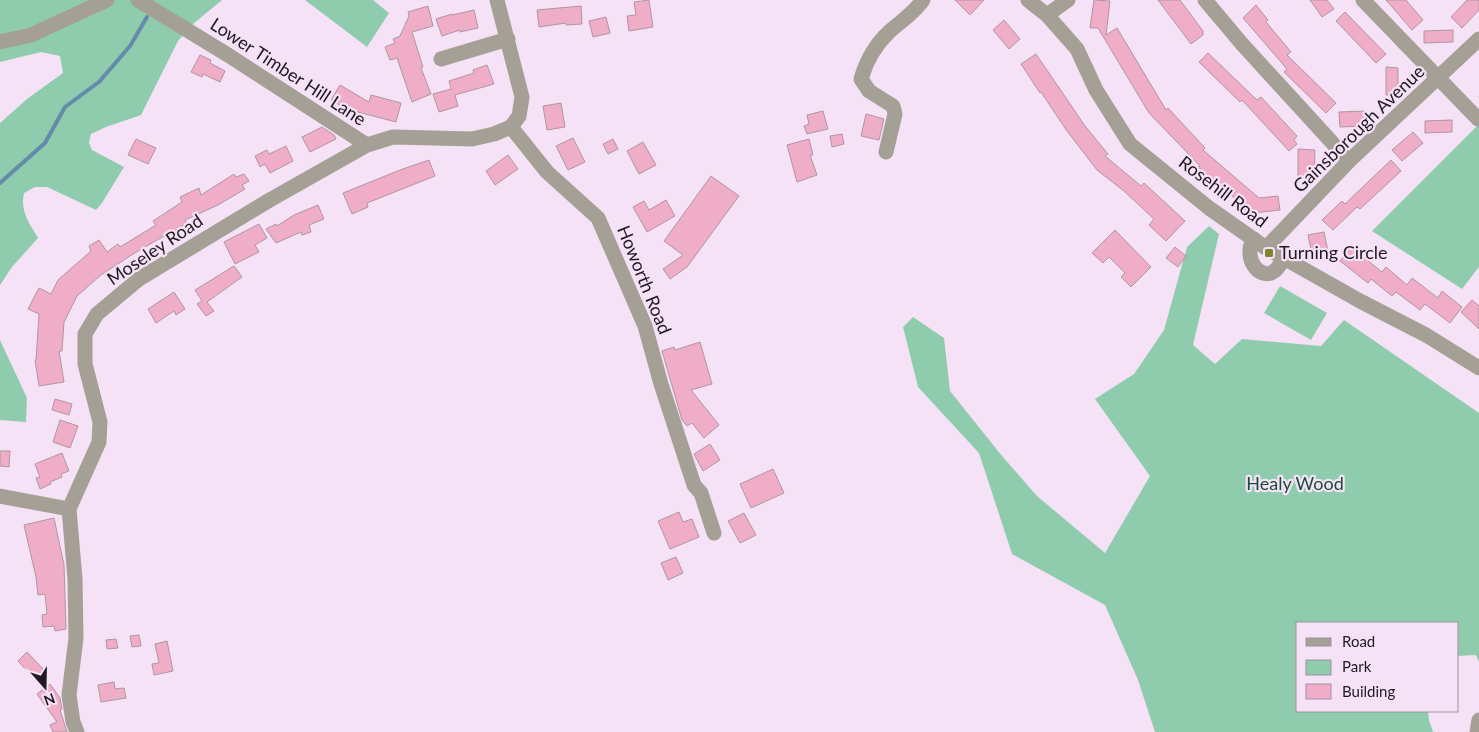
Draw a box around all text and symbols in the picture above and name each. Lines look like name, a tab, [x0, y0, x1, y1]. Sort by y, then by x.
street label: Lower Timber Hill Lane	[207, 13, 371, 130]
street label: Gainsborough Avenue	[1288, 60, 1429, 197]
street label: Rosehill Road	[1175, 151, 1272, 232]
street label: Moseley Road	[102, 209, 207, 289]
street label: Howorth Road	[613, 222, 677, 337]
place label: Turning Circle	[1279, 241, 1388, 263]
marker: Turning Circle	[1263, 247, 1275, 259]
park label: Healy Wood	[1246, 472, 1344, 494]
legend	[1296, 622, 1459, 712]
text: Road	[1342, 632, 1375, 650]
text: Park	[1342, 657, 1372, 675]
north arrow	[20, 662, 70, 712]
text: Building	[1342, 682, 1395, 700]
text: N	[42, 690, 58, 710]

